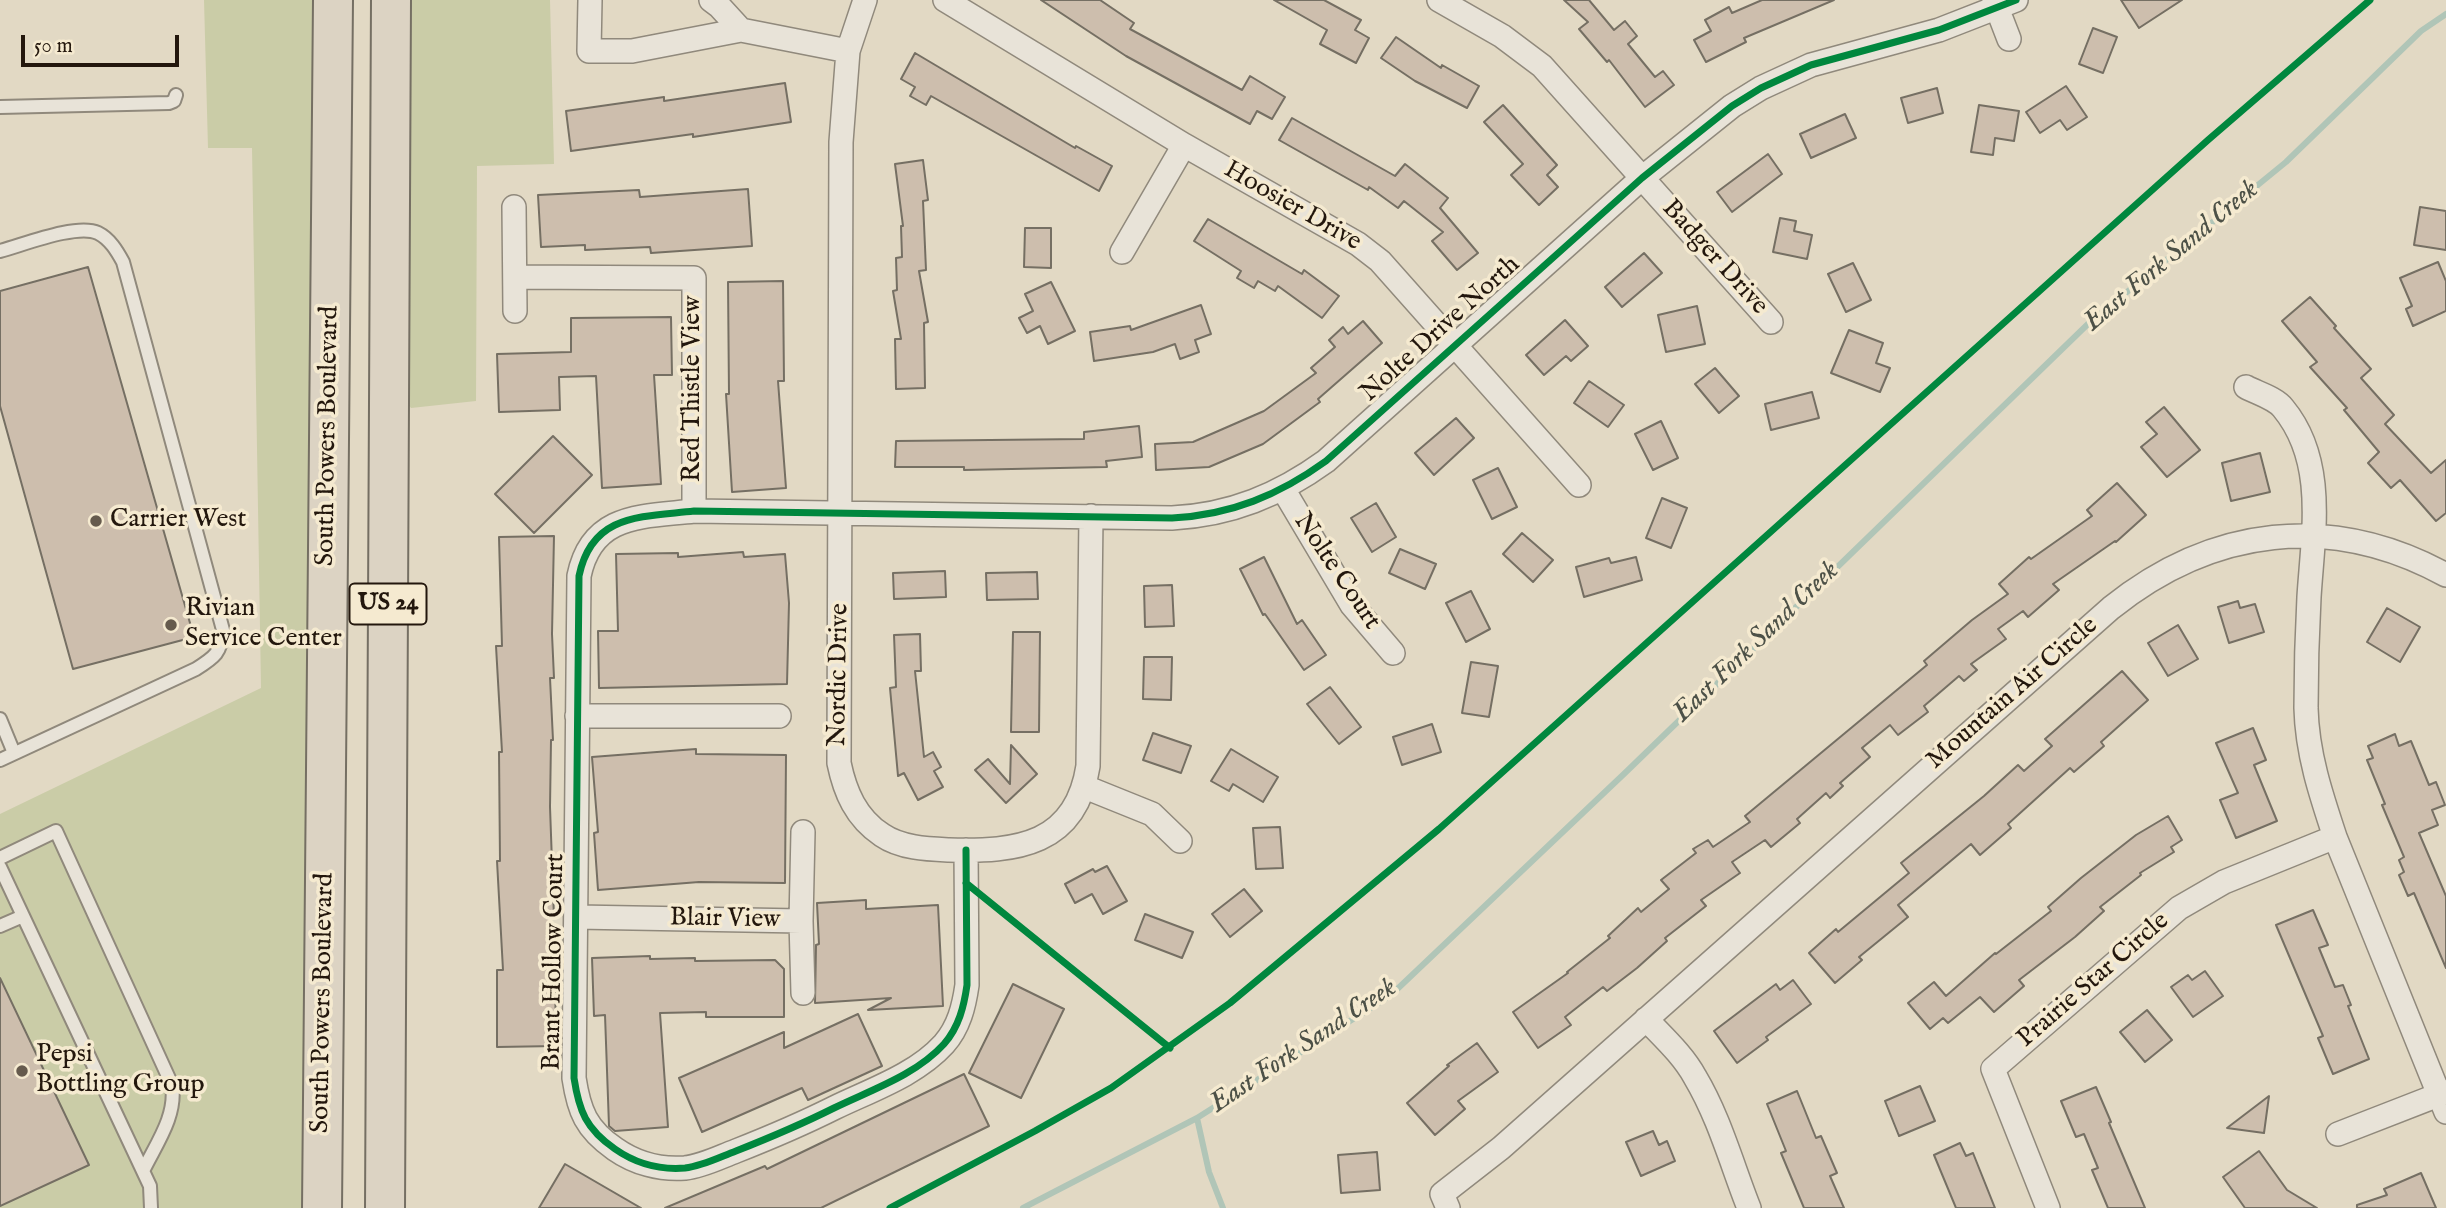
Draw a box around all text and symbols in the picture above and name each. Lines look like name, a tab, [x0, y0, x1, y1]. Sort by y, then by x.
scale bar	[24, 21, 182, 65]
text: 50 m	[34, 33, 73, 60]
street label: Hoosier Drive	[1218, 155, 1366, 259]
water label: East Fork Sand Creek	[2078, 174, 2266, 340]
street label: Badger Drive	[1654, 194, 1774, 322]
street label: Nolte Drive North	[1355, 250, 1527, 410]
street label: Red Thistle View	[678, 296, 710, 482]
street label: South Powers Boulevard	[311, 306, 347, 566]
place label: Carrier West	[110, 505, 246, 537]
street label: Nolte Court	[1286, 508, 1386, 636]
marker: Carrier West	[88, 513, 104, 529]
water label: East Fork Sand Creek	[1667, 555, 1847, 731]
road number: US 24	[350, 584, 426, 624]
place label: Rivian Service Center	[185, 594, 342, 656]
street label: Nordic Drive	[823, 603, 857, 747]
street label: Mountain Air Circle	[1921, 611, 2105, 777]
marker: Rivian Service Center	[163, 617, 179, 633]
street label: Brant Hollow Court	[538, 853, 572, 1071]
street label: South Powers Boulevard	[306, 873, 342, 1133]
street label: Blair View	[669, 903, 781, 937]
street label: Prairie Star Circle	[2012, 907, 2176, 1055]
water label: East Fork Sand Creek	[1204, 972, 1404, 1122]
place label: Pepsi Bottling Group	[36, 1040, 204, 1102]
marker: Pepsi Bottling Group	[14, 1063, 30, 1079]

